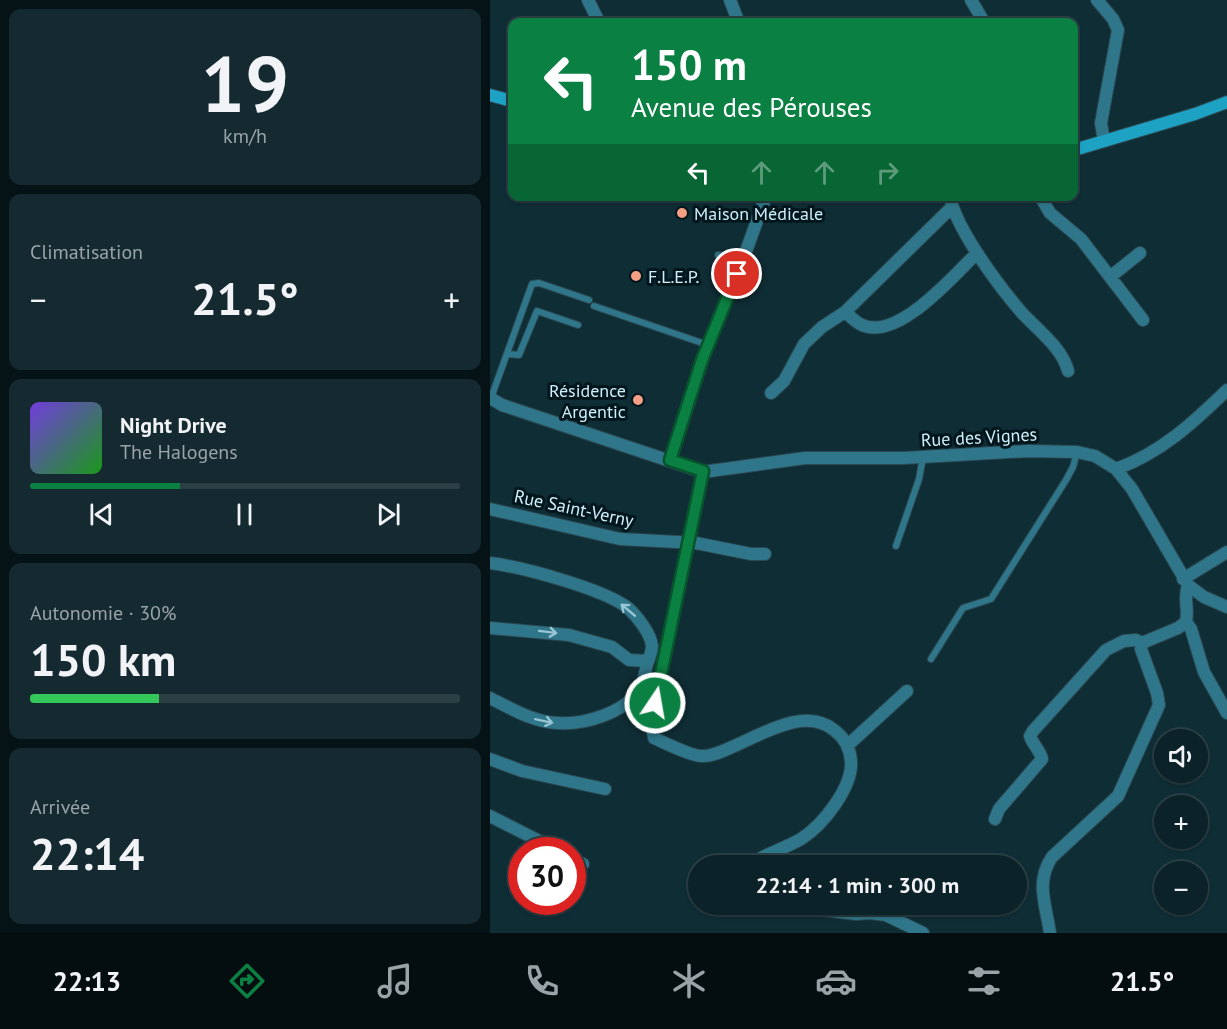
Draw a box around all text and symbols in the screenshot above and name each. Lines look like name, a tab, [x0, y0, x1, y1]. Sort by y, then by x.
text: 19	[201, 33, 289, 134]
text: 150 m	[631, 37, 747, 92]
icon: left	[532, 42, 610, 120]
text: Avenue des Pérouses	[631, 90, 872, 124]
text: km/h	[223, 123, 267, 149]
icon: left	[682, 156, 715, 189]
icon: ahead	[745, 156, 778, 189]
icon: ahead	[808, 156, 841, 189]
icon: right	[871, 156, 904, 189]
place label: Maison Médicale	[694, 202, 823, 225]
marker: Maison Médicale	[675, 206, 689, 220]
text: Climatisation	[30, 239, 143, 265]
pin	[711, 248, 762, 299]
icon: arrive	[720, 257, 753, 290]
place label: F.L.E.P.	[648, 265, 699, 288]
text: 21.5°	[191, 269, 299, 327]
marker: F.L.E.P.	[629, 269, 643, 283]
text: −	[30, 278, 47, 321]
text: +	[443, 278, 460, 321]
place label: Résidence Argentic	[549, 379, 626, 423]
marker: Résidence Argentic	[631, 393, 645, 407]
text: Night Drive	[120, 411, 227, 439]
street label: Rue des Vignes	[920, 422, 1038, 452]
text: The Halogens	[120, 439, 238, 465]
street label: Rue Saint-Verny	[512, 484, 636, 532]
icon: previous	[85, 498, 118, 531]
icon: pause	[228, 498, 261, 531]
icon: next	[372, 498, 405, 531]
text: Autonomie · 30%	[30, 600, 176, 626]
one-way arrow	[620, 604, 636, 617]
one-way arrow	[538, 627, 558, 638]
text: 150 km	[30, 630, 176, 688]
position arrow	[623, 671, 687, 735]
one-way arrow	[533, 716, 553, 727]
map controls	[1154, 729, 1208, 915]
button: sound	[1154, 729, 1208, 783]
text: Arrivée	[30, 794, 90, 820]
button: +	[1154, 795, 1208, 849]
text: 22:14	[30, 824, 144, 882]
speed limit sign: 30	[508, 837, 586, 915]
button: −	[1154, 861, 1208, 915]
text: 22:14 · 1 min · 300 m	[756, 871, 959, 899]
icon: directions	[226, 960, 268, 1002]
icon: music	[374, 960, 416, 1002]
icon: phone	[521, 960, 563, 1002]
icon: climate	[668, 960, 710, 1002]
icon: car	[815, 960, 857, 1002]
icon: filters	[963, 960, 1005, 1002]
text: 22:13	[53, 964, 121, 998]
text: 21.5°	[1110, 964, 1174, 998]

